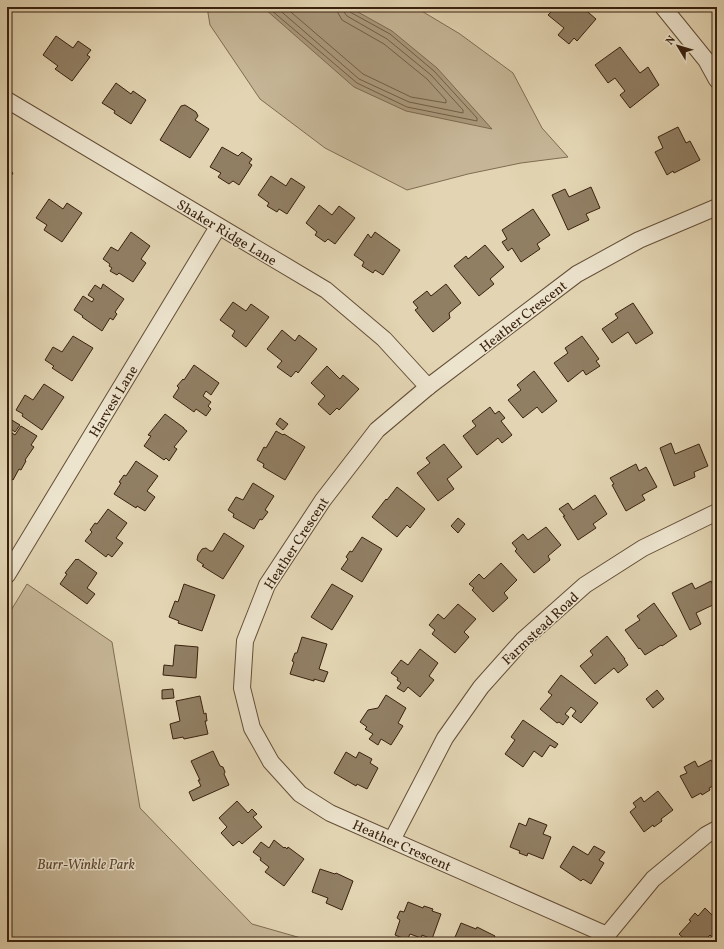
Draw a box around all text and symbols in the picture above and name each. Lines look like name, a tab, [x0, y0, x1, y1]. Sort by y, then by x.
north arrow	[658, 26, 698, 66]
text: N	[663, 33, 680, 49]
street label: Shaker Ridge Lane	[173, 196, 280, 271]
street label: Heather Crescent	[476, 277, 572, 357]
street label: Harvest Lane	[85, 362, 143, 441]
street label: Heather Crescent	[260, 494, 334, 594]
street label: Farmstead Road	[498, 588, 584, 670]
street label: Heather Crescent	[349, 816, 454, 877]
park label: Burr-Winkle Park	[37, 856, 136, 875]

